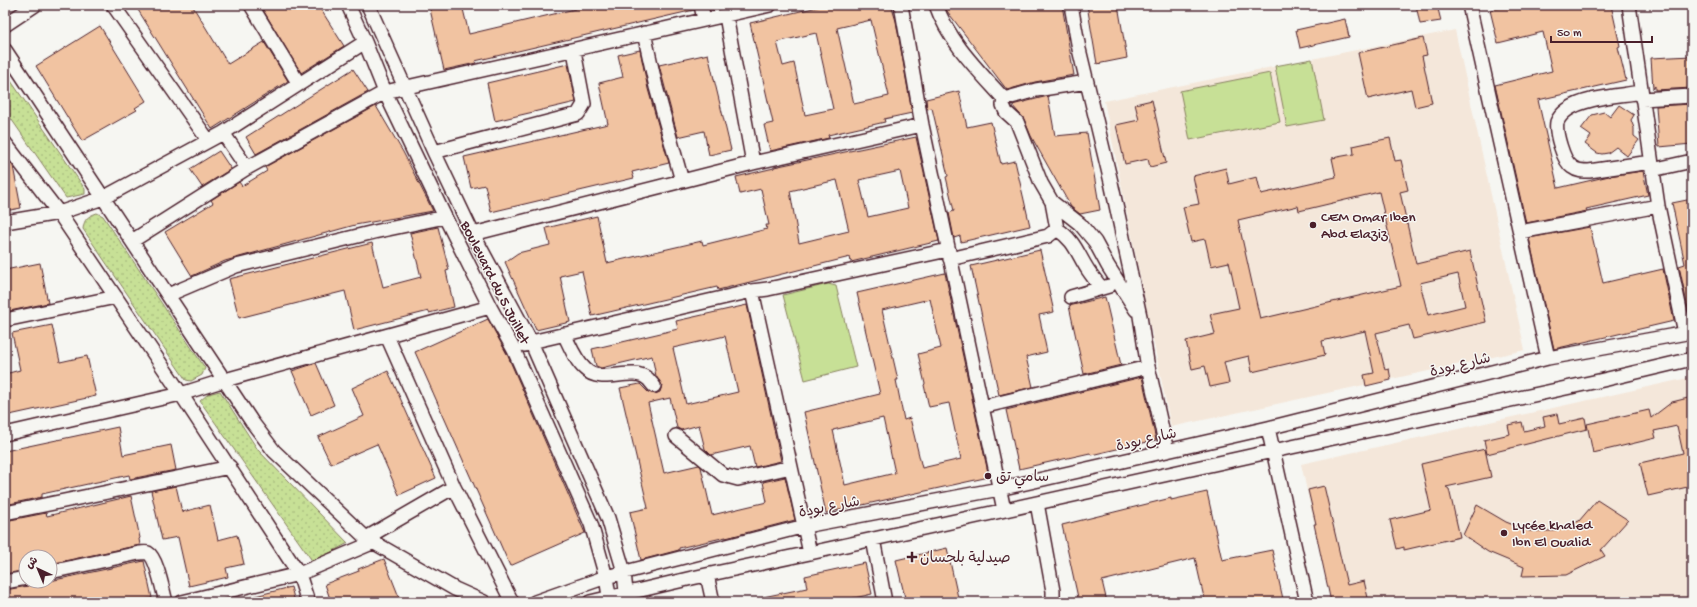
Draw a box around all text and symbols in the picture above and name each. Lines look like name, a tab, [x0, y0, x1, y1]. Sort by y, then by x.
scale bar	[1551, 18, 1652, 44]
text: 50 m	[1557, 27, 1582, 41]
place label: CEM Omar Iben Abd Elaziz	[1321, 209, 1416, 244]
street label: Boulevard du 5 Juillet	[455, 217, 534, 349]
marker: CEM Omar Iben Abd Elaziz	[1308, 220, 1318, 230]
street label: شارع بودة	[1428, 350, 1493, 382]
street label: شارع بودة	[1114, 425, 1179, 457]
place label: سامي تق	[996, 469, 1049, 489]
marker: سامي تق	[983, 471, 993, 481]
street label: شارع بودة	[797, 493, 862, 523]
place label: Lycée khaled Ibn El Oualid	[1512, 517, 1593, 552]
marker: Lycée khaled Ibn El Oualid	[1499, 528, 1509, 538]
north arrow	[18, 549, 58, 589]
place label: صيدلية بلحسان	[920, 550, 1011, 568]
marker: صيدلية بلحسان	[907, 552, 917, 562]
text: ش	[24, 555, 41, 572]

